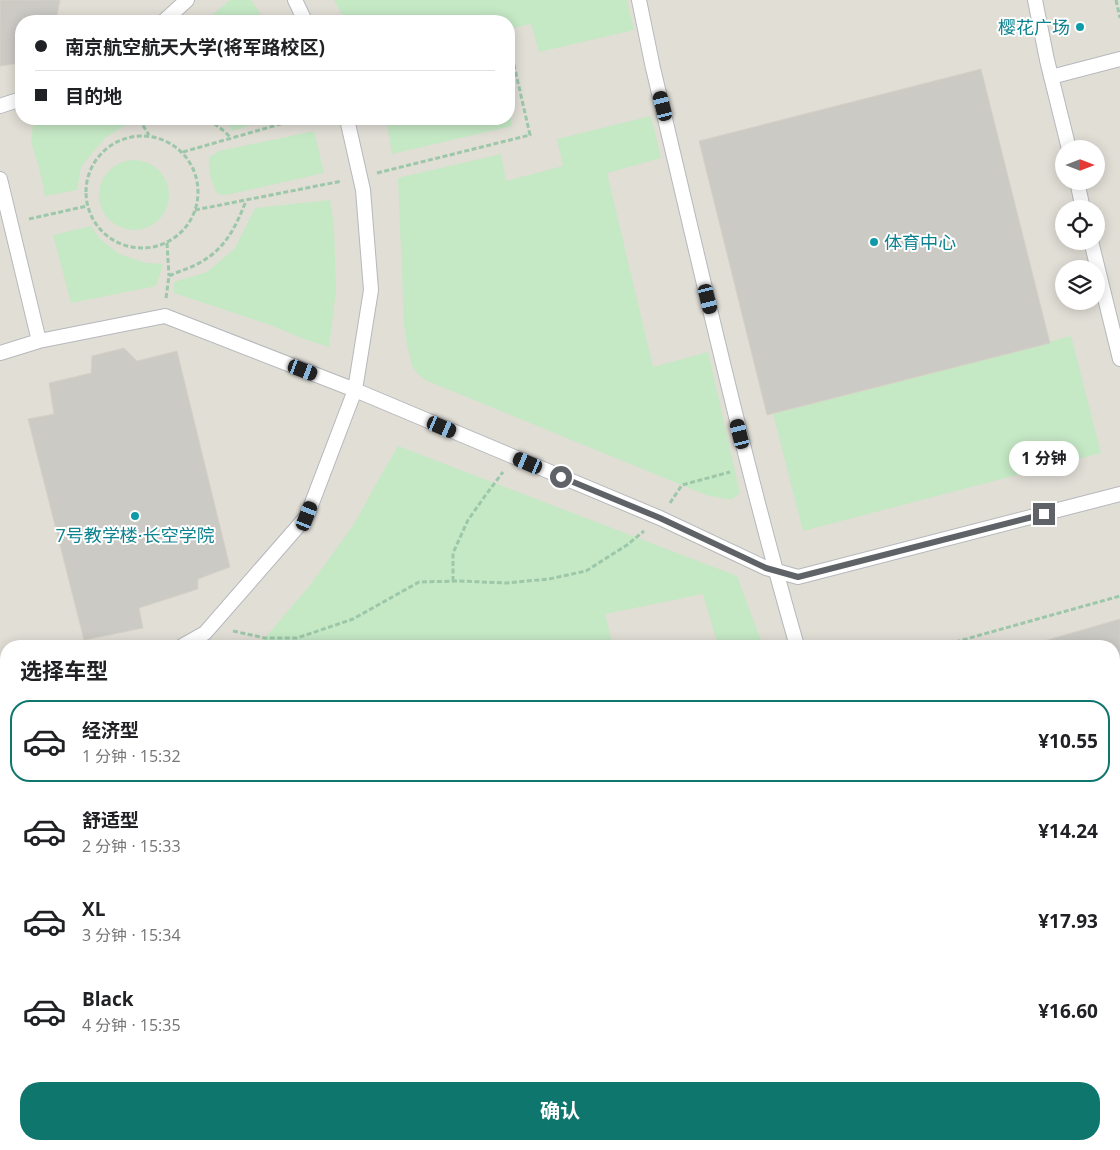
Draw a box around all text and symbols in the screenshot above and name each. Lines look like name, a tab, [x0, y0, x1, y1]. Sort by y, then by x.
place label: 樱花广场	[998, 15, 1070, 39]
marker: 樱花广场	[1074, 21, 1086, 33]
text: 南京航空航天大学(将军路校区)	[65, 34, 325, 60]
text: 目的地	[65, 83, 122, 109]
car	[652, 90, 673, 122]
north arrow	[1055, 140, 1105, 190]
map controls	[1055, 140, 1105, 310]
button: locate	[1055, 200, 1105, 250]
place label: 体育中心	[884, 230, 956, 254]
marker: 体育中心	[868, 236, 880, 248]
button: layers	[1055, 260, 1105, 310]
car	[697, 283, 718, 315]
car	[286, 358, 319, 382]
car	[425, 414, 458, 440]
car	[729, 418, 750, 450]
callout: 1 分钟	[1009, 442, 1079, 476]
text: 1 分钟	[1021, 447, 1067, 469]
car	[511, 450, 544, 476]
route start	[550, 466, 572, 488]
car	[294, 499, 319, 533]
route end	[1033, 503, 1055, 525]
marker: 7号教学楼·长空学院	[129, 510, 141, 522]
place label: 7号教学楼·长空学院	[55, 523, 215, 547]
text: 选择车型	[20, 655, 108, 685]
text: 经济型	[82, 717, 139, 743]
icon: car	[22, 719, 67, 764]
text: ¥10.55	[1038, 728, 1098, 754]
text: 1 分钟 · 15:32	[82, 745, 181, 767]
text: 舒适型	[82, 807, 139, 833]
icon: car	[22, 809, 67, 854]
text: ¥14.24	[1038, 818, 1098, 844]
text: 2 分钟 · 15:33	[82, 835, 181, 857]
text: XL	[82, 896, 105, 922]
icon: car	[22, 899, 67, 944]
text: ¥17.93	[1038, 908, 1098, 934]
text: 3 分钟 · 15:34	[82, 924, 181, 946]
text: Black	[82, 986, 134, 1012]
icon: car	[22, 989, 67, 1034]
text: ¥16.60	[1038, 998, 1098, 1024]
text: 4 分钟 · 15:35	[82, 1014, 181, 1036]
button: 确认	[20, 1082, 1100, 1140]

